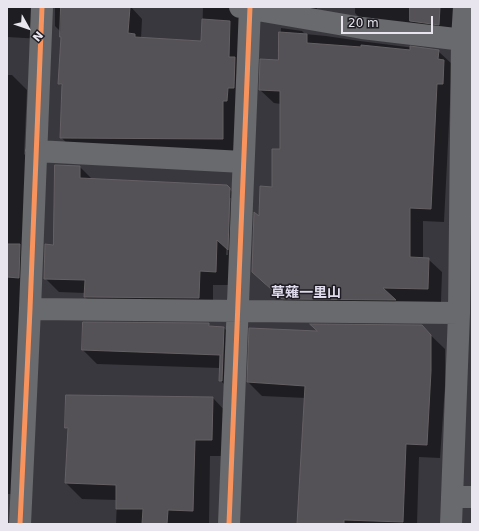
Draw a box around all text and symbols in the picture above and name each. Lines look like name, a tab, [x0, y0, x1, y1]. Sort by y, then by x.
north arrow	[8, 8, 48, 48]
scale bar	[343, 8, 435, 34]
text: 20 m	[348, 16, 379, 30]
text: N	[30, 28, 46, 44]
district label: 草薙一里山	[271, 285, 341, 301]

